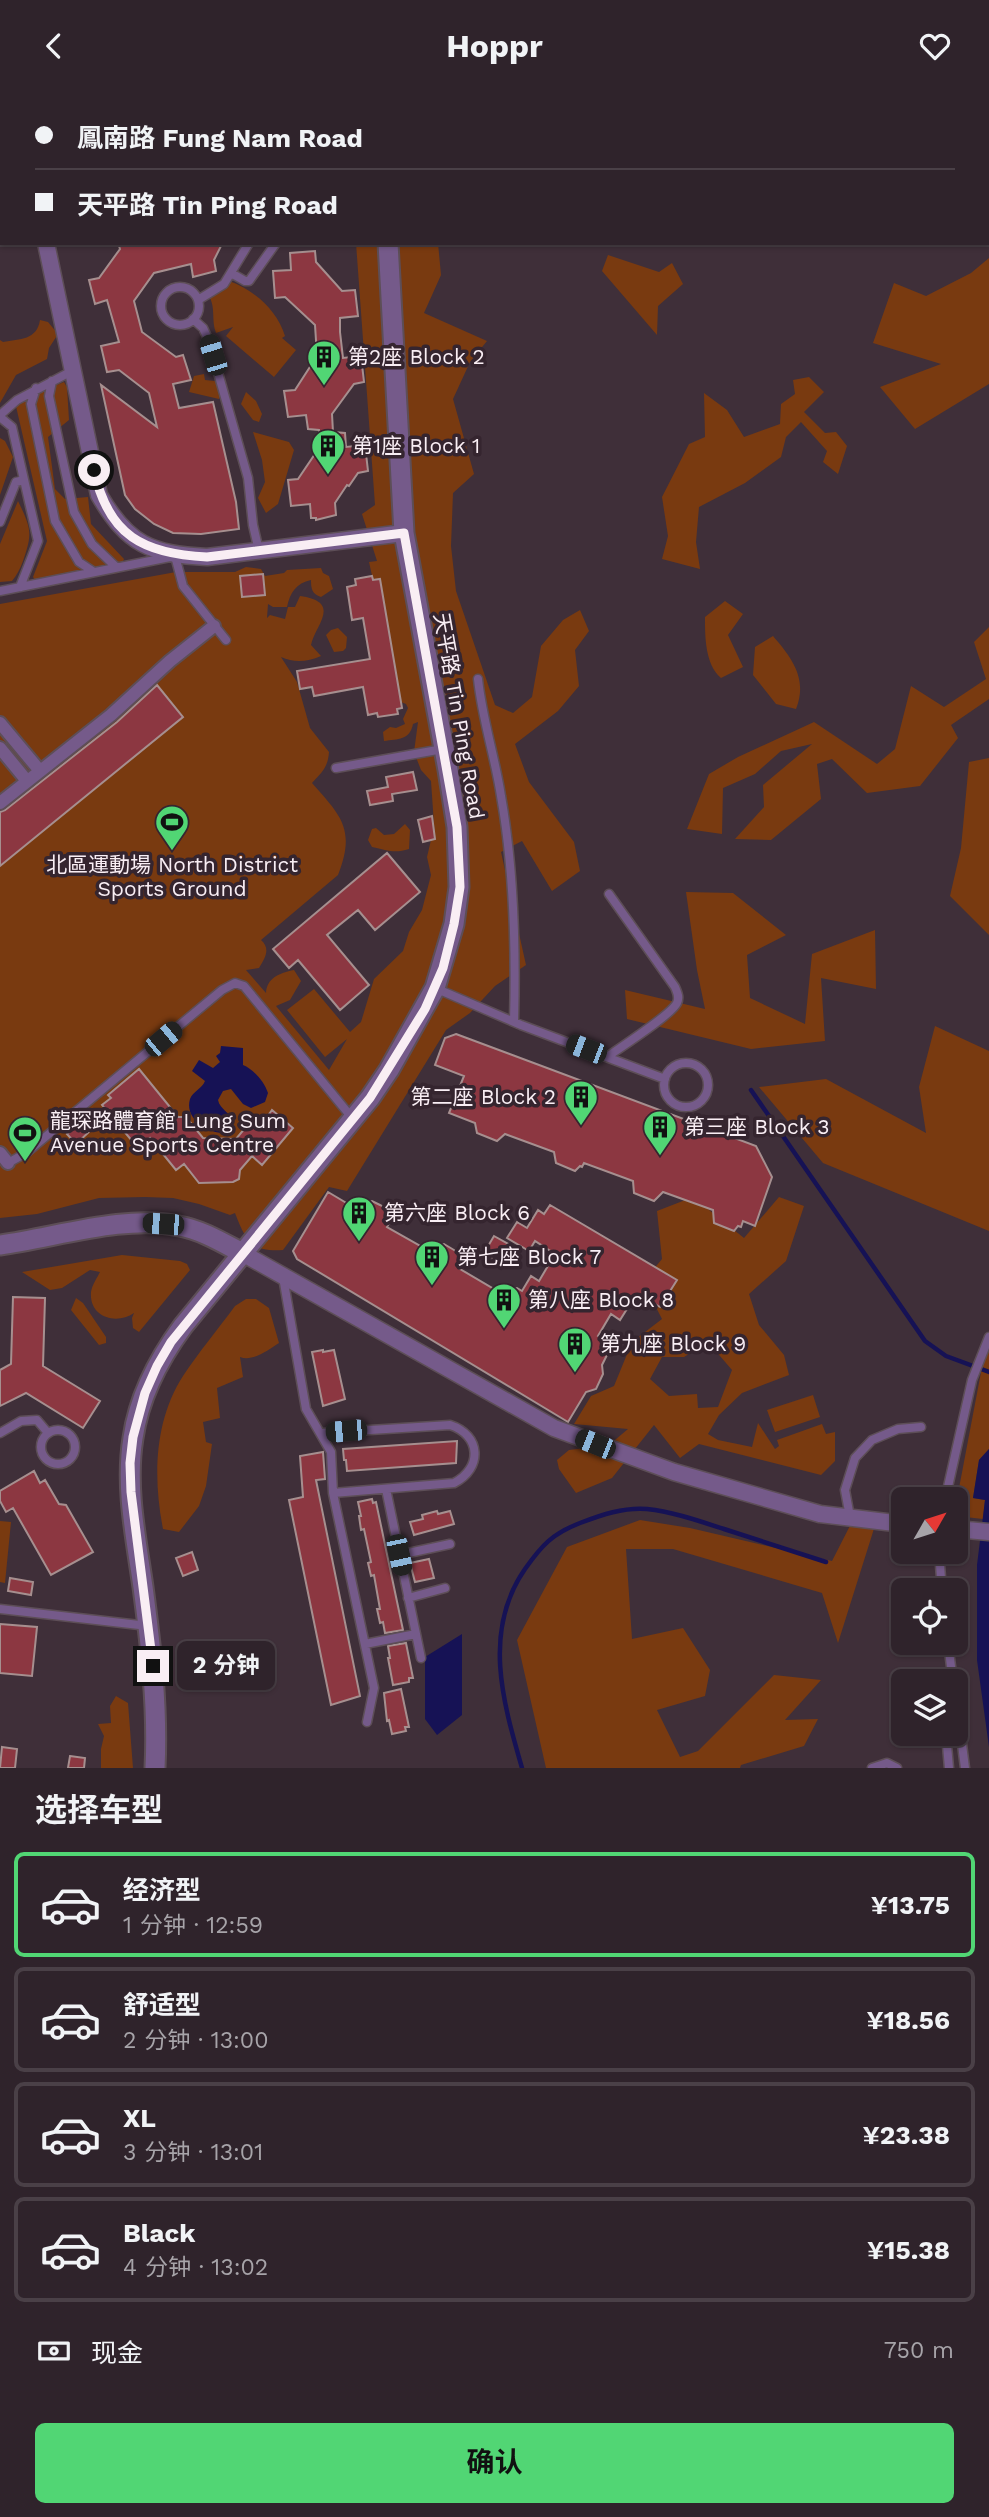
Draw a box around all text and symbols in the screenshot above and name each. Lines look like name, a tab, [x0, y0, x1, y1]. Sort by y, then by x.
icon: back	[35, 27, 73, 65]
text: Hoppr	[446, 27, 543, 65]
icon: heart	[916, 27, 954, 65]
text: 鳳南路 Fung Nam Road	[77, 123, 363, 153]
text: 天平路 Tin Ping Road	[77, 190, 338, 220]
car	[197, 332, 230, 378]
building icon: 第2座 Block 2	[305, 338, 343, 387]
place label: 第2座 Block 2	[348, 344, 485, 369]
building icon: 第1座 Block 1	[309, 427, 347, 476]
place label: 第1座 Block 1	[352, 433, 480, 458]
route start	[78, 454, 110, 486]
street label: 天平路 Tin Ping Road	[429, 611, 490, 821]
sports icon: 北區運動場 North District Sports Ground	[153, 803, 191, 852]
place label: 北區運動場 North District Sports Ground	[46, 852, 298, 901]
car	[141, 1017, 186, 1061]
car	[563, 1032, 610, 1066]
building icon: 第二座 Block 2	[562, 1078, 600, 1127]
place label: 第二座 Block 2	[410, 1084, 556, 1109]
place label: 龍琛路體育館 Lung Sum Avenue Sports Centre	[50, 1108, 286, 1157]
building icon: 第三座 Block 3	[641, 1108, 679, 1157]
sports icon: 龍琛路體育館 Lung Sum Avenue Sports Centre	[6, 1114, 44, 1163]
place label: 第三座 Block 3	[684, 1114, 830, 1139]
building icon: 第六座 Block 6	[340, 1194, 378, 1243]
place label: 第六座 Block 6	[384, 1200, 530, 1225]
car	[142, 1212, 185, 1236]
building icon: 第七座 Block 7	[413, 1238, 451, 1287]
place label: 第七座 Block 7	[457, 1244, 601, 1269]
building icon: 第八座 Block 8	[485, 1281, 523, 1330]
place label: 第八座 Block 8	[528, 1287, 674, 1312]
building icon: 第九座 Block 9	[556, 1325, 594, 1374]
place label: 第九座 Block 9	[600, 1331, 746, 1356]
car	[325, 1419, 368, 1443]
car	[572, 1426, 619, 1462]
north arrow	[891, 1487, 968, 1565]
map controls	[891, 1487, 968, 1746]
car	[385, 1532, 414, 1578]
button: locate	[891, 1578, 968, 1655]
callout: 2 分钟	[178, 1641, 276, 1691]
route end	[137, 1650, 169, 1682]
text: 2 分钟	[193, 1652, 259, 1679]
button: layers	[891, 1669, 968, 1746]
text: 选择车型	[35, 1791, 163, 1829]
icon: car	[39, 1873, 102, 1936]
text: 经济型	[123, 1875, 201, 1905]
text: ¥13.75	[871, 1890, 950, 1920]
text: 1 分钟 · 12:59	[123, 1912, 263, 1939]
icon: car	[39, 1988, 102, 2051]
text: 舒适型	[123, 1990, 201, 2020]
text: ¥18.56	[866, 2005, 950, 2035]
text: 2 分钟 · 13:00	[123, 2027, 268, 2054]
icon: car	[39, 2103, 102, 2166]
text: XL	[123, 2103, 156, 2133]
text: ¥23.38	[863, 2120, 950, 2150]
text: 3 分钟 · 13:01	[123, 2139, 263, 2166]
icon: car	[39, 2218, 102, 2281]
text: Black	[123, 2218, 195, 2248]
text: ¥15.38	[867, 2235, 950, 2265]
text: 4 分钟 · 13:02	[123, 2254, 268, 2281]
icon: cash	[35, 2332, 73, 2370]
text: 750 m	[884, 2337, 954, 2364]
text: 现金	[91, 2338, 143, 2368]
button: 确认	[35, 2423, 954, 2503]

